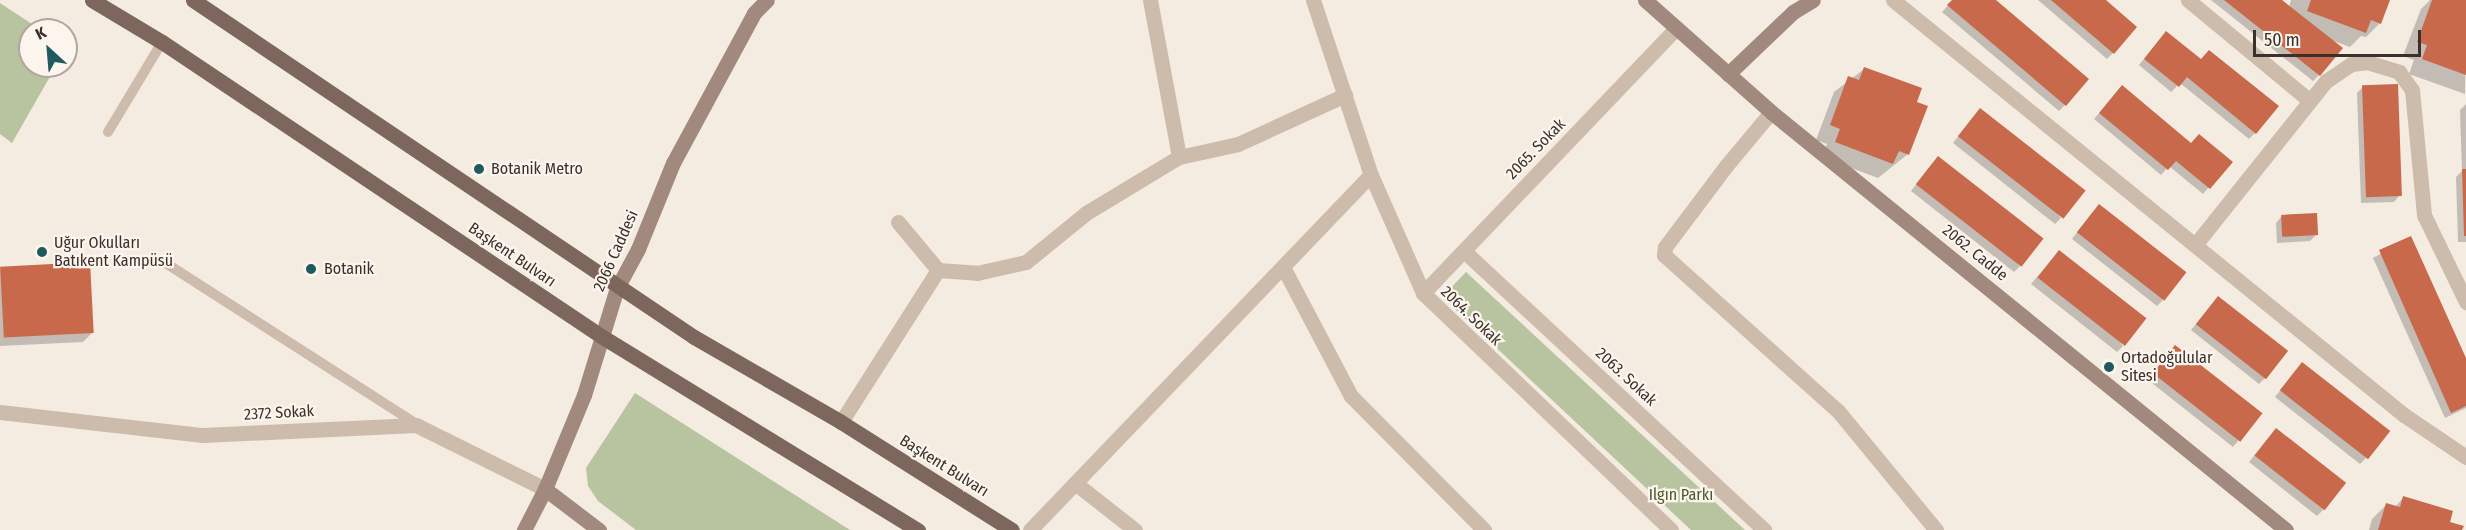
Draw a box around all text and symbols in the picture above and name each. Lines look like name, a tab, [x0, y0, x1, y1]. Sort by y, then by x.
north arrow	[18, 18, 78, 78]
scale bar	[2256, 18, 2424, 56]
text: K	[32, 23, 49, 44]
text: 50 m	[2264, 29, 2300, 51]
street label: 2065. Sokak	[1502, 115, 1570, 183]
place label: Botanik Metro	[491, 159, 583, 179]
marker: Botanik Metro	[472, 162, 486, 176]
street label: 2066 Caddesi	[590, 207, 642, 295]
street label: Başkent Bulvarı	[465, 219, 559, 291]
street label: 2062. Cadde	[1939, 221, 2011, 285]
place label: Uğur Okulları Batıkent Kampüsü	[54, 233, 173, 271]
marker: Uğur Okulları Batıkent Kampüsü	[35, 245, 49, 259]
place label: Botanik	[324, 259, 374, 279]
marker: Botanik	[302, 260, 320, 278]
street label: 2064. Sokak	[1437, 282, 1505, 350]
street label: 2063. Sokak	[1592, 344, 1660, 410]
place label: Ortadoğulular Sitesi	[2121, 348, 2212, 386]
marker: Ortadoğulular Sitesi	[2102, 360, 2116, 374]
street label: 2372 Sokak	[243, 402, 315, 424]
street label: Başkent Bulvarı	[896, 431, 992, 501]
park label: Ilgın Parkı	[1649, 485, 1713, 505]

